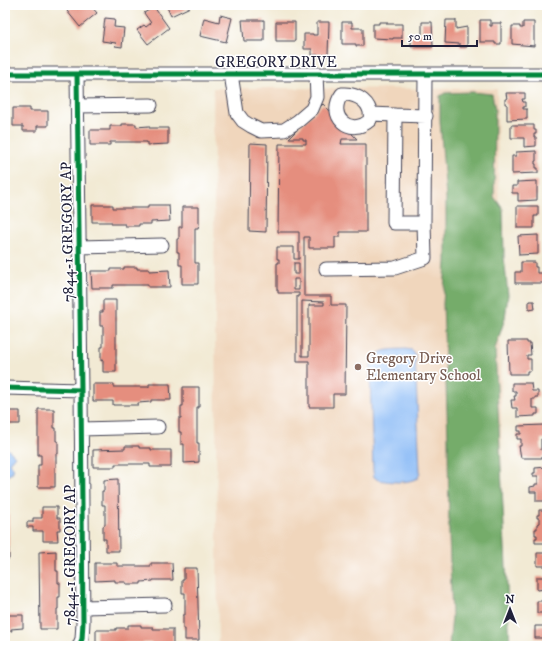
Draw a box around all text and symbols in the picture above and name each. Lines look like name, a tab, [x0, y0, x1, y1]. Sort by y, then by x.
scale bar	[402, 22, 477, 48]
text: 50 m	[408, 29, 432, 44]
street label: GREGORY DRIVE	[215, 53, 337, 72]
street label: 7844-1 GREGORY AP	[57, 161, 78, 302]
place label: Gregory Drive Elementary School	[366, 349, 481, 385]
marker: Gregory Drive Elementary School	[353, 362, 363, 372]
street label: 7844-1 GREGORY AP	[61, 485, 80, 625]
north arrow	[490, 589, 530, 629]
text: N	[505, 593, 515, 607]

